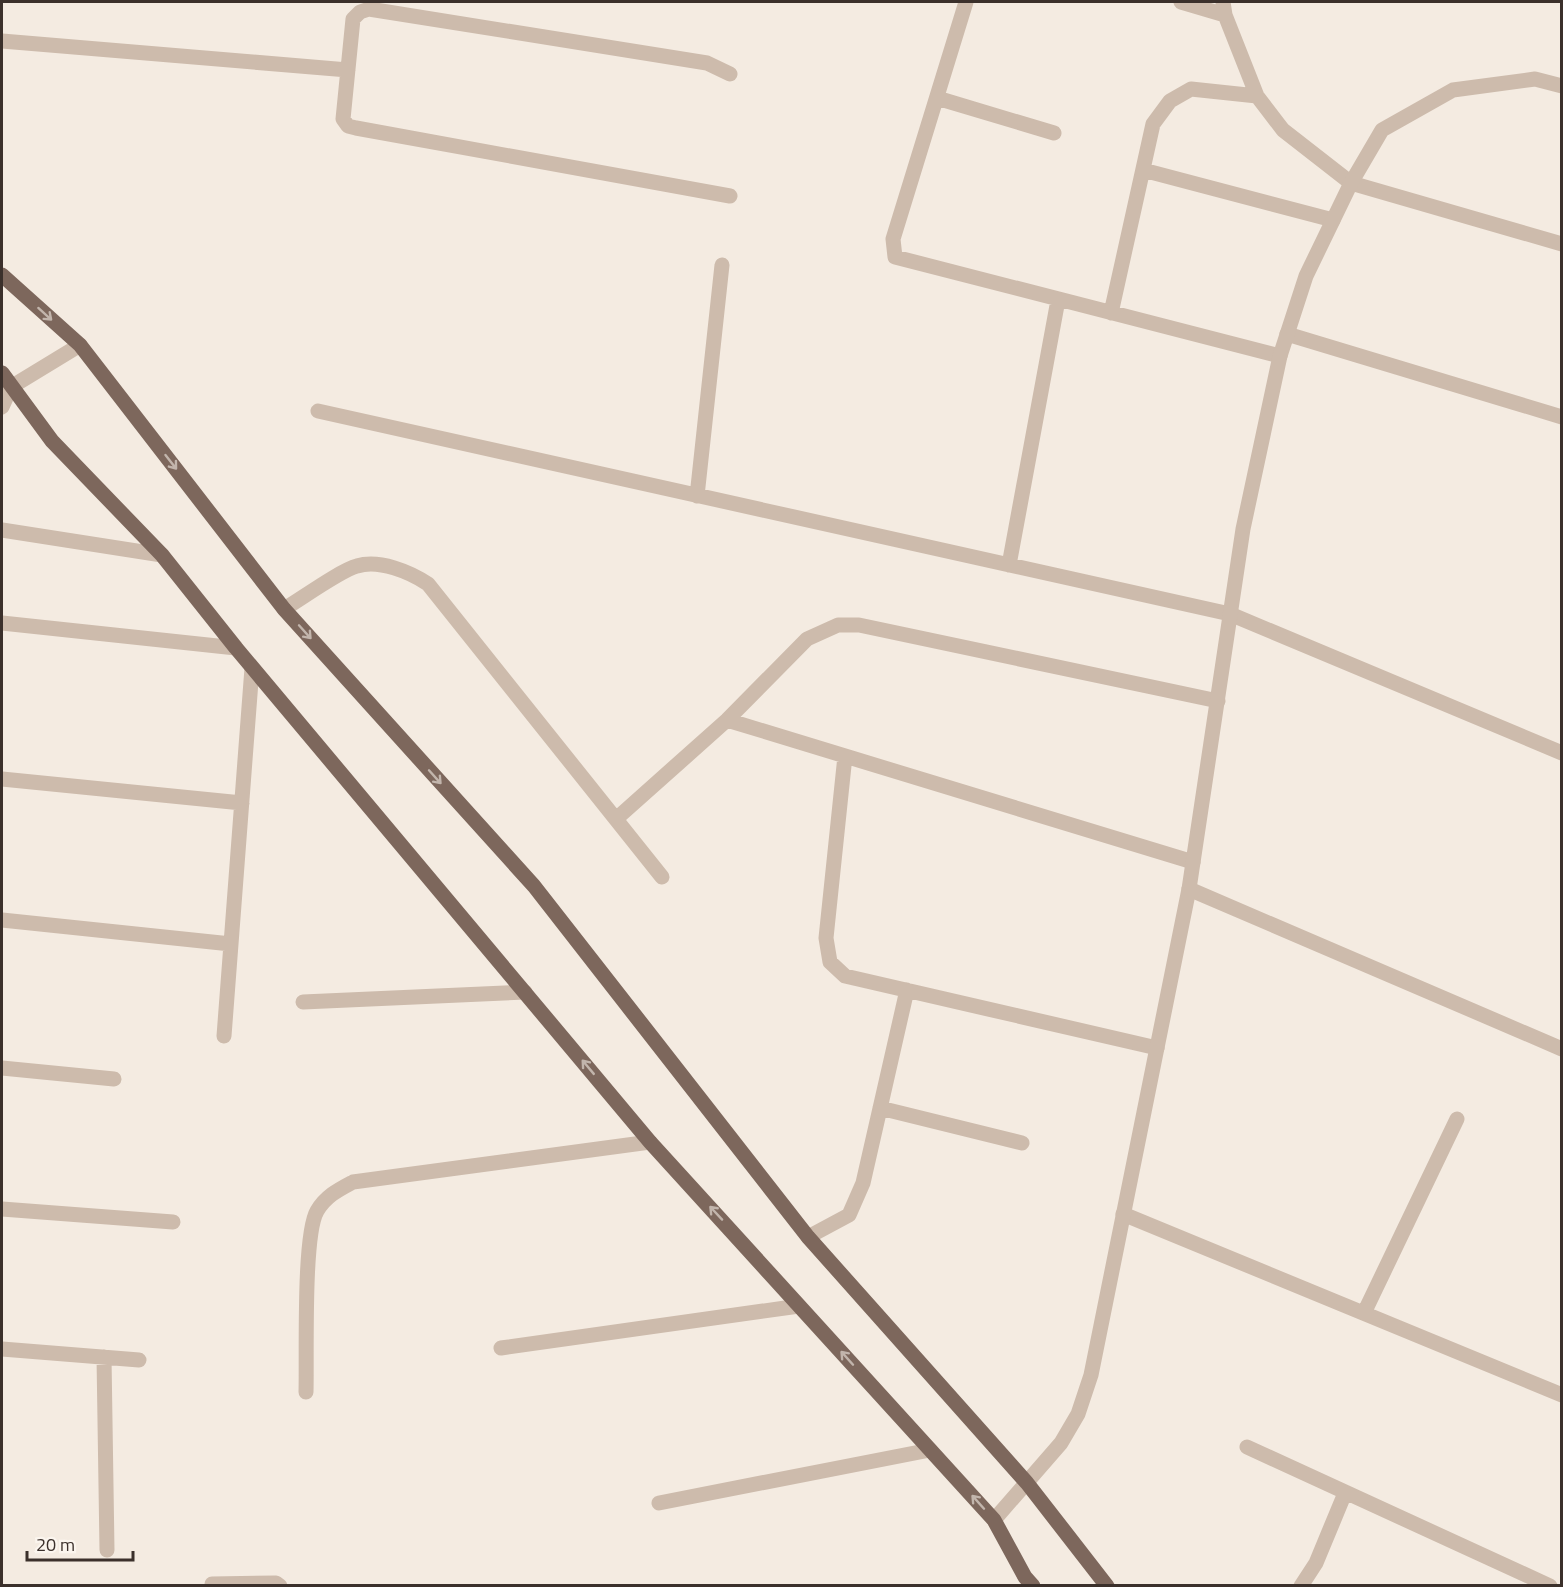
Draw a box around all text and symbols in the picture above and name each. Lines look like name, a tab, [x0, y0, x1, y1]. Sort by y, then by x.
one-way arrow	[37, 307, 52, 321]
one-way arrow	[164, 454, 177, 470]
one-way arrow	[298, 624, 312, 639]
one-way arrow	[428, 769, 442, 784]
one-way arrow	[581, 1059, 594, 1075]
one-way arrow	[709, 1206, 723, 1221]
one-way arrow	[840, 1351, 854, 1366]
one-way arrow	[971, 1495, 985, 1510]
scale bar	[27, 1524, 134, 1562]
text: 20 m	[36, 1531, 75, 1558]

